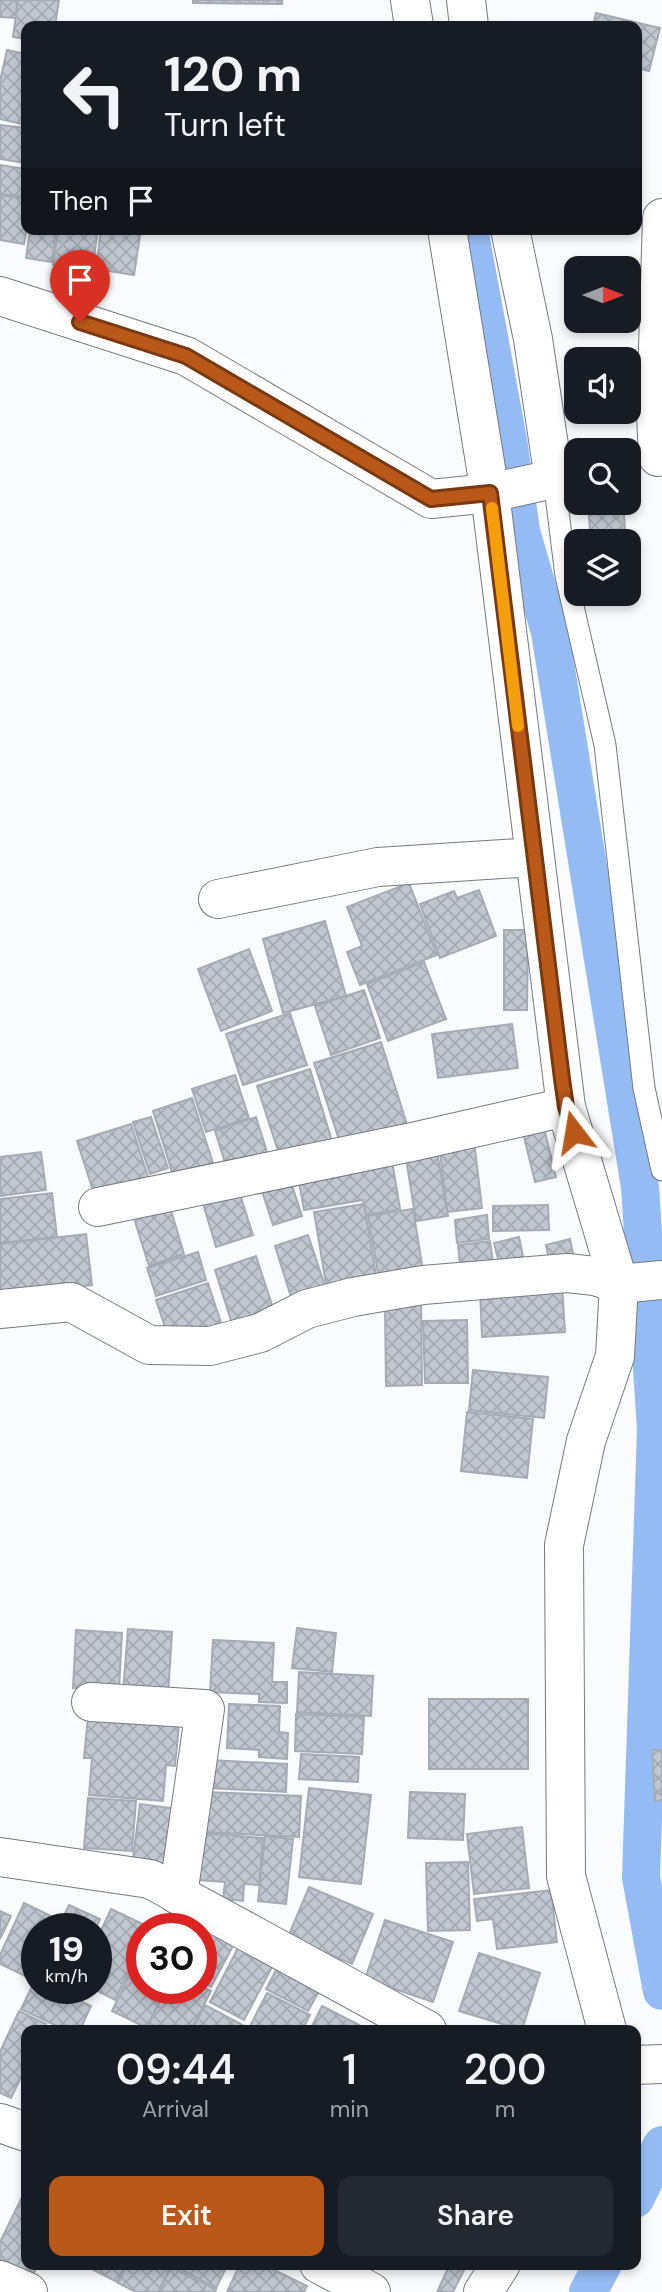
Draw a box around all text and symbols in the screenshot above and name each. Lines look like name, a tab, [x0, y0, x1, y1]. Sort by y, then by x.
text: 120 m	[164, 42, 302, 106]
icon: left	[49, 49, 140, 140]
text: Turn left	[164, 104, 286, 146]
icon: arrive	[122, 182, 160, 220]
text: Then	[49, 184, 108, 218]
pin	[50, 250, 110, 322]
north arrow	[564, 256, 640, 332]
map controls	[564, 256, 641, 606]
icon: arrive	[61, 261, 99, 299]
button: sound	[564, 347, 641, 424]
button: search	[564, 438, 641, 515]
button: layers	[564, 529, 641, 606]
position arrow	[537, 1095, 611, 1169]
speed limit sign: 30	[126, 1913, 217, 2004]
text: 19	[49, 1926, 84, 1972]
text: km/h	[45, 1964, 88, 1988]
text: 09:44	[116, 2042, 235, 2097]
text: 1	[342, 2042, 357, 2097]
text: 200	[464, 2042, 546, 2097]
text: Arrival	[142, 2094, 209, 2124]
text: min	[330, 2094, 369, 2124]
text: m	[495, 2094, 515, 2124]
button: Exit	[49, 2176, 324, 2256]
button: Share	[338, 2176, 613, 2256]

